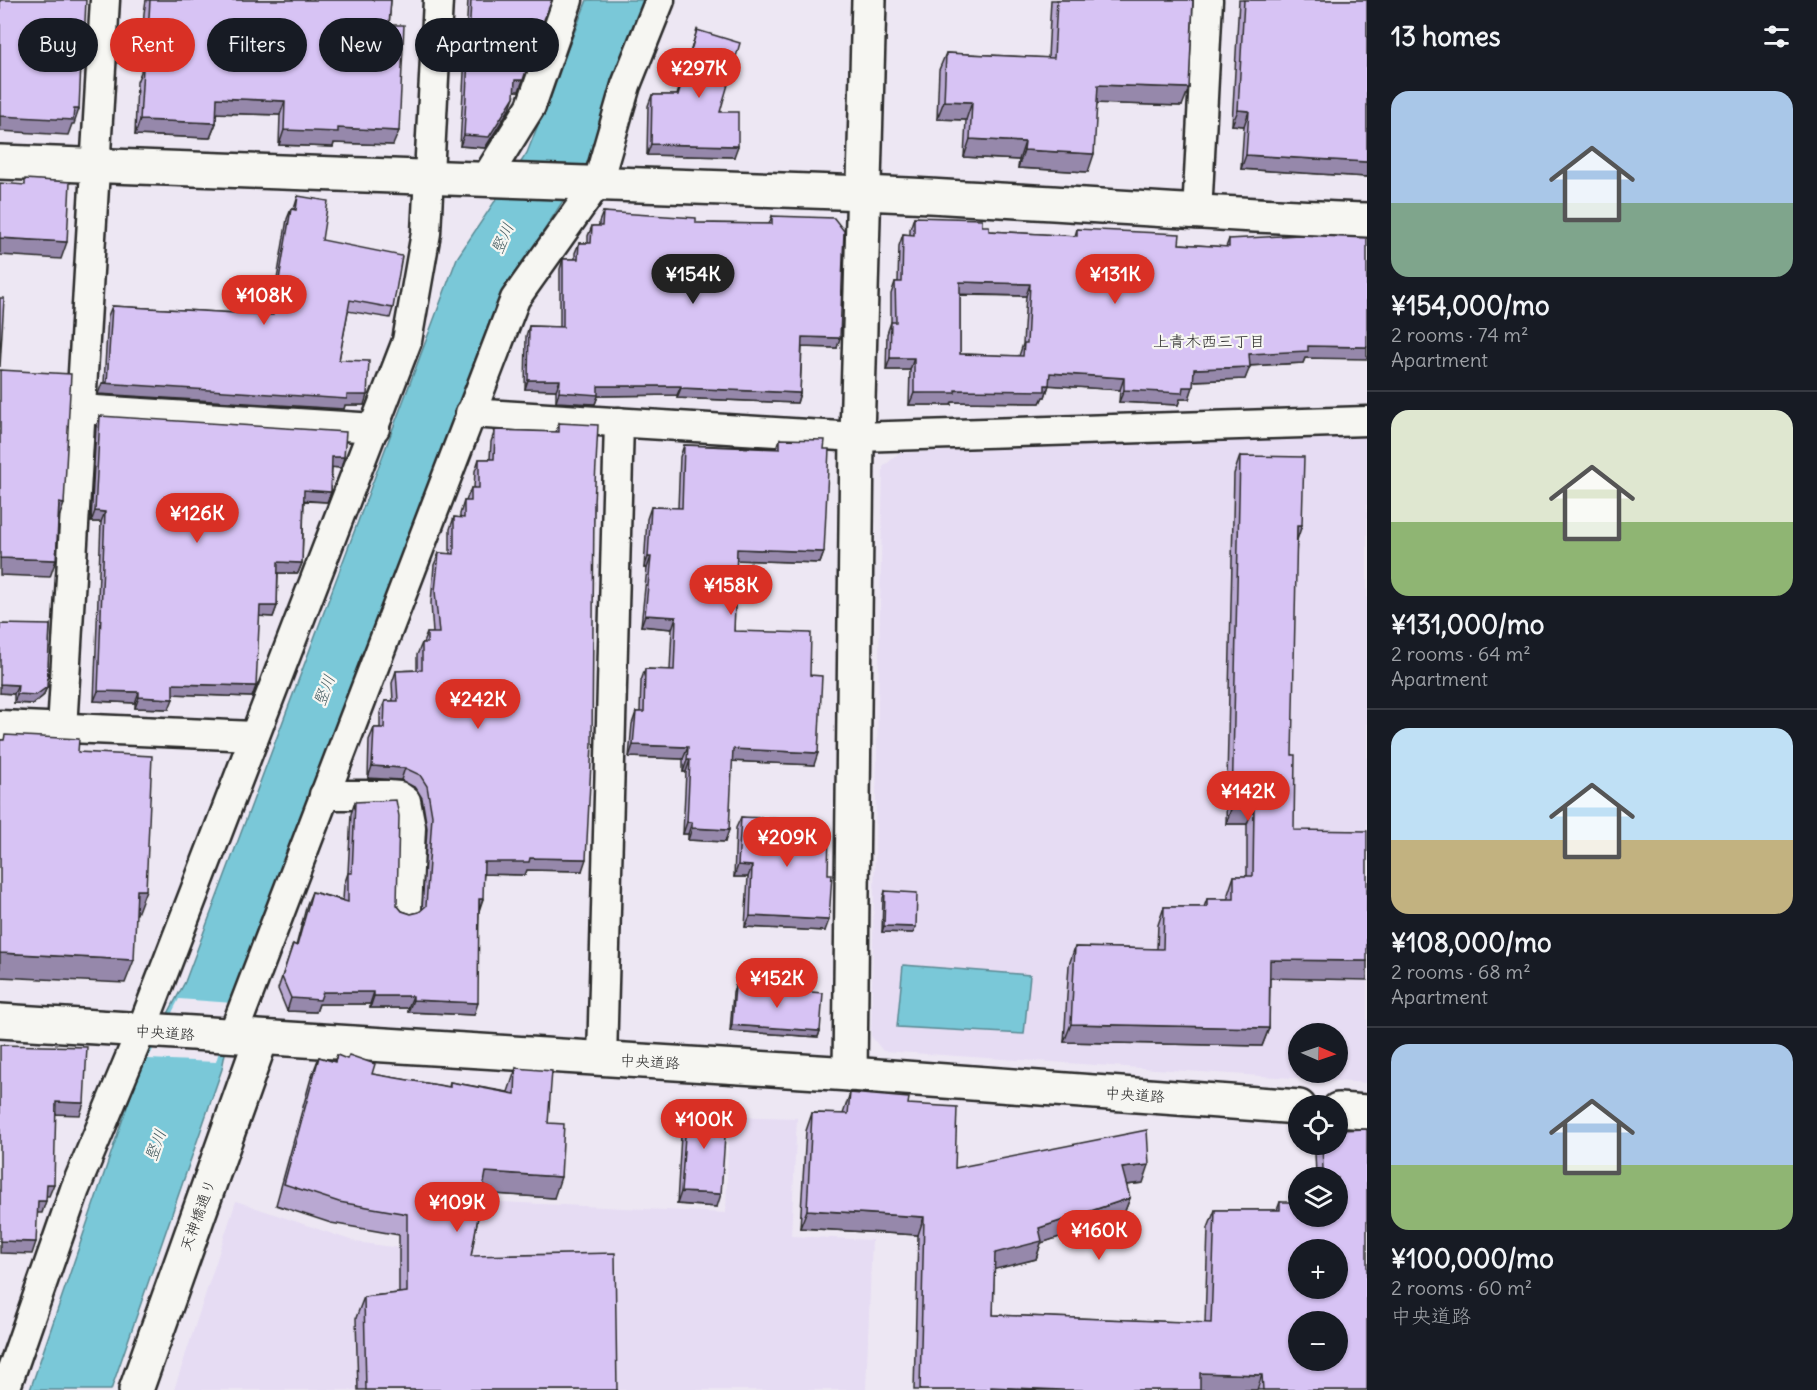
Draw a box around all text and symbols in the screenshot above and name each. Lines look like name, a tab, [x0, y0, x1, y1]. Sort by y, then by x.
chip: Buy	[18, 18, 98, 72]
chip: Rent	[110, 18, 195, 72]
chip: Filters	[207, 18, 307, 72]
chip: New	[319, 18, 403, 72]
chip: Apartment	[415, 18, 559, 72]
text: 13 homes	[1391, 20, 1501, 53]
icon: filters	[1760, 20, 1793, 53]
pin: ¥297K	[657, 48, 741, 99]
text: ¥297K	[671, 55, 727, 80]
icon: home	[1538, 130, 1646, 238]
water label: 竪川	[486, 219, 518, 257]
pin: ¥154K	[651, 254, 735, 305]
pin: ¥131K	[1073, 254, 1157, 305]
text: ¥154K	[665, 261, 721, 286]
text: ¥131K	[1089, 261, 1141, 286]
pin: ¥108K	[222, 275, 306, 326]
text: ¥108K	[236, 282, 292, 307]
text: ¥154,000/mo	[1391, 289, 1550, 322]
text: 2 rooms · 74 m²	[1391, 322, 1528, 347]
district label: 上青木西三丁目	[1153, 331, 1265, 351]
text: Apartment	[1391, 347, 1488, 372]
icon: home	[1538, 449, 1646, 557]
pin: ¥126K	[155, 493, 239, 544]
text: ¥126K	[170, 500, 224, 525]
pin: ¥158K	[689, 565, 773, 616]
text: ¥158K	[703, 572, 759, 597]
text: ¥131,000/mo	[1391, 608, 1544, 641]
text: 2 rooms · 64 m²	[1391, 641, 1531, 666]
text: Apartment	[1391, 666, 1488, 691]
water label: 竪川	[309, 671, 339, 709]
pin: ¥242K	[436, 679, 520, 730]
text: ¥242K	[449, 686, 507, 711]
icon: home	[1538, 767, 1646, 875]
pin: ¥142K	[1206, 771, 1290, 822]
text: ¥142K	[1221, 778, 1275, 803]
pin: ¥209K	[745, 817, 829, 868]
text: ¥209K	[757, 824, 817, 849]
text: ¥108,000/mo	[1391, 926, 1552, 959]
pin: ¥152K	[735, 958, 819, 1009]
text: 2 rooms · 68 m²	[1391, 959, 1531, 984]
text: ¥152K	[750, 965, 804, 990]
text: Apartment	[1391, 984, 1488, 1009]
street label: 中央道路	[134, 1021, 196, 1044]
north arrow	[1288, 1023, 1348, 1083]
map controls	[1288, 1023, 1348, 1371]
street label: 中央道路	[620, 1050, 680, 1073]
street label: 中央道路	[1104, 1083, 1166, 1106]
icon: home	[1538, 1083, 1646, 1191]
button: locate	[1288, 1095, 1348, 1155]
pin: ¥100K	[662, 1099, 746, 1150]
text: ¥100K	[675, 1106, 733, 1131]
water label: 竪川	[140, 1127, 170, 1163]
button: layers	[1288, 1167, 1348, 1227]
street label: 天神橋通り	[176, 1176, 219, 1253]
pin: ¥109K	[415, 1182, 499, 1233]
text: ¥109K	[429, 1189, 485, 1214]
pin: ¥160K	[1057, 1210, 1141, 1261]
text: ¥160K	[1071, 1217, 1127, 1242]
button: +	[1288, 1239, 1348, 1299]
text: ¥100,000/mo	[1391, 1242, 1554, 1275]
text: 2 rooms · 60 m²	[1391, 1275, 1532, 1300]
text: 中央道路	[1391, 1303, 1471, 1328]
button: −	[1288, 1311, 1348, 1371]

